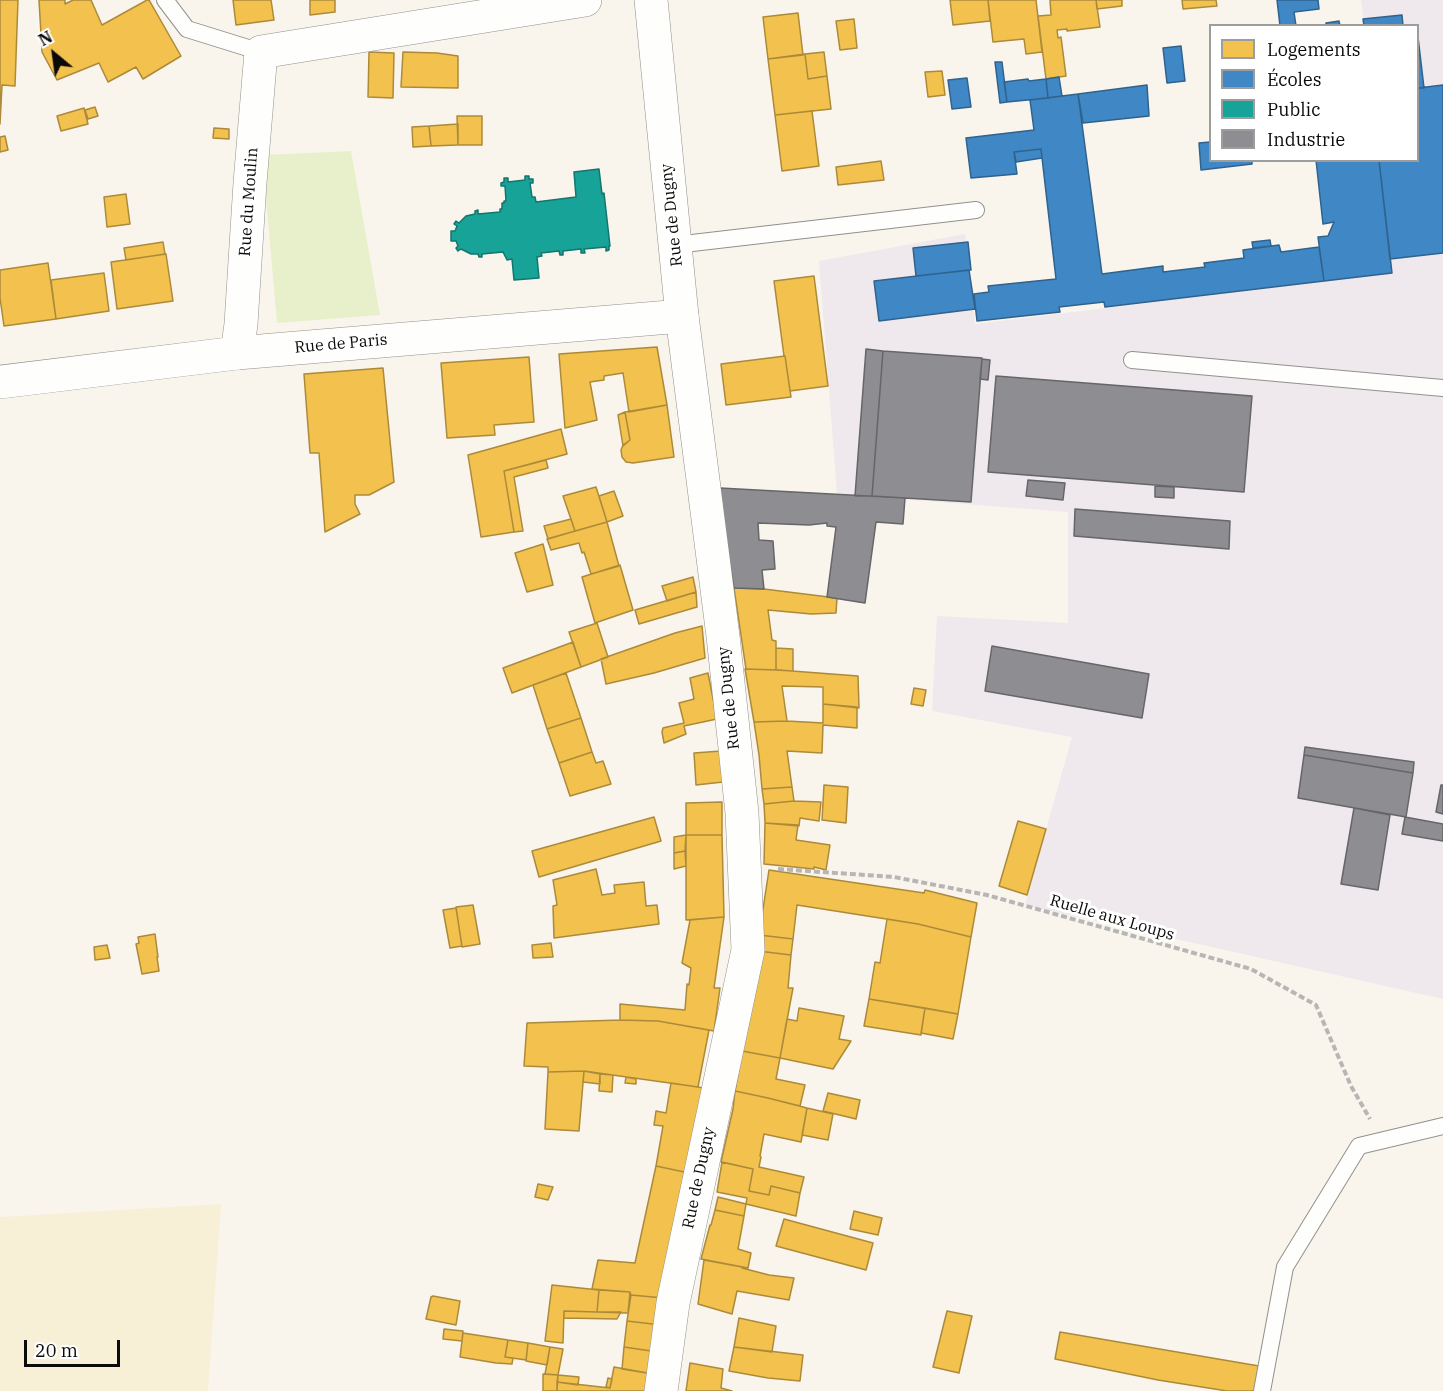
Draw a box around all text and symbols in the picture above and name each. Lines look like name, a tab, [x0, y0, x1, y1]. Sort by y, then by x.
north arrow	[24, 24, 84, 84]
legend	[1209, 24, 1419, 162]
text: N	[35, 26, 56, 50]
text: Logements	[1267, 38, 1361, 61]
text: Écoles	[1267, 68, 1321, 91]
text: Public	[1267, 98, 1321, 121]
text: Industrie	[1267, 128, 1345, 151]
street label: Rue du Moulin	[236, 147, 262, 257]
street label: Rue de Dugny	[657, 163, 687, 267]
street label: Rue de Paris	[294, 330, 388, 358]
street label: Rue de Dugny	[714, 646, 744, 750]
street label: Ruelle aux Loups	[1048, 891, 1176, 945]
street label: Rue de Dugny	[679, 1125, 719, 1231]
scale bar	[27, 1328, 123, 1366]
text: 20 m	[35, 1339, 78, 1362]

